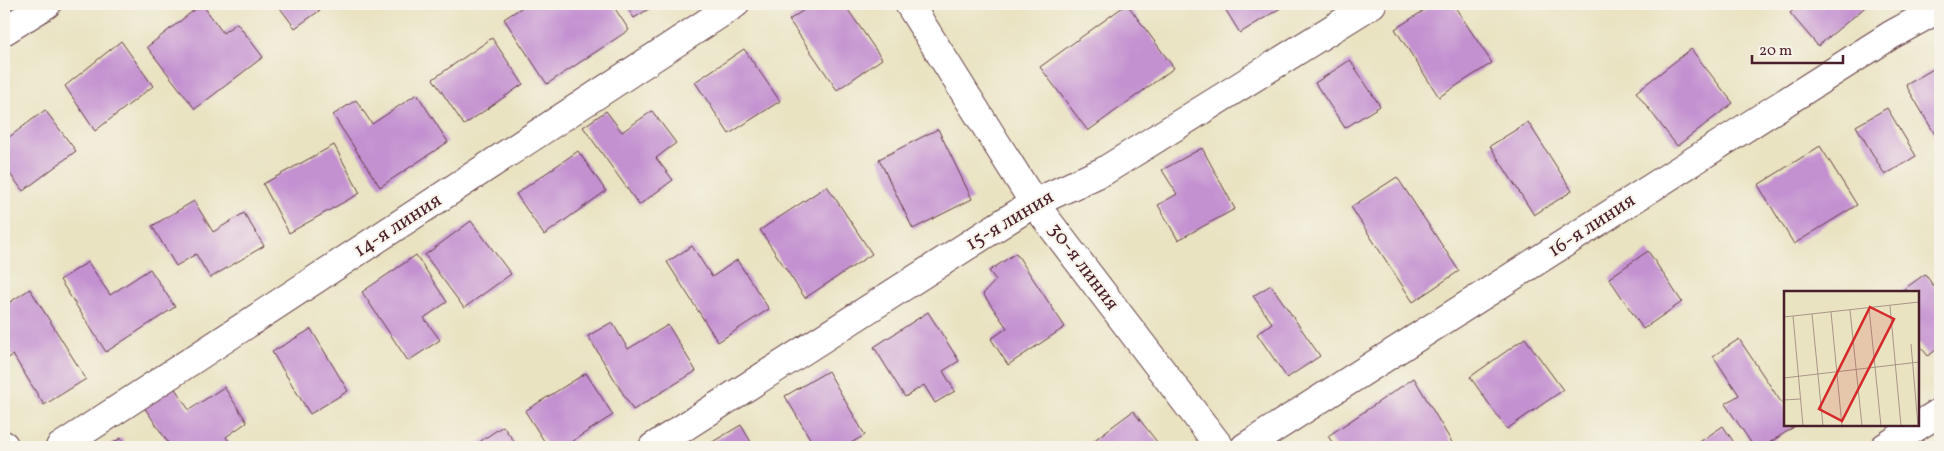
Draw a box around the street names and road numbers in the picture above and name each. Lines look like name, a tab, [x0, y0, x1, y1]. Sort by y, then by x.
street label: 15-я линия	[961, 184, 1059, 258]
street label: 14-я линия	[349, 187, 447, 265]
street label: 16-я линия	[1543, 187, 1641, 265]
street label: 30-я линия	[1041, 217, 1125, 317]

